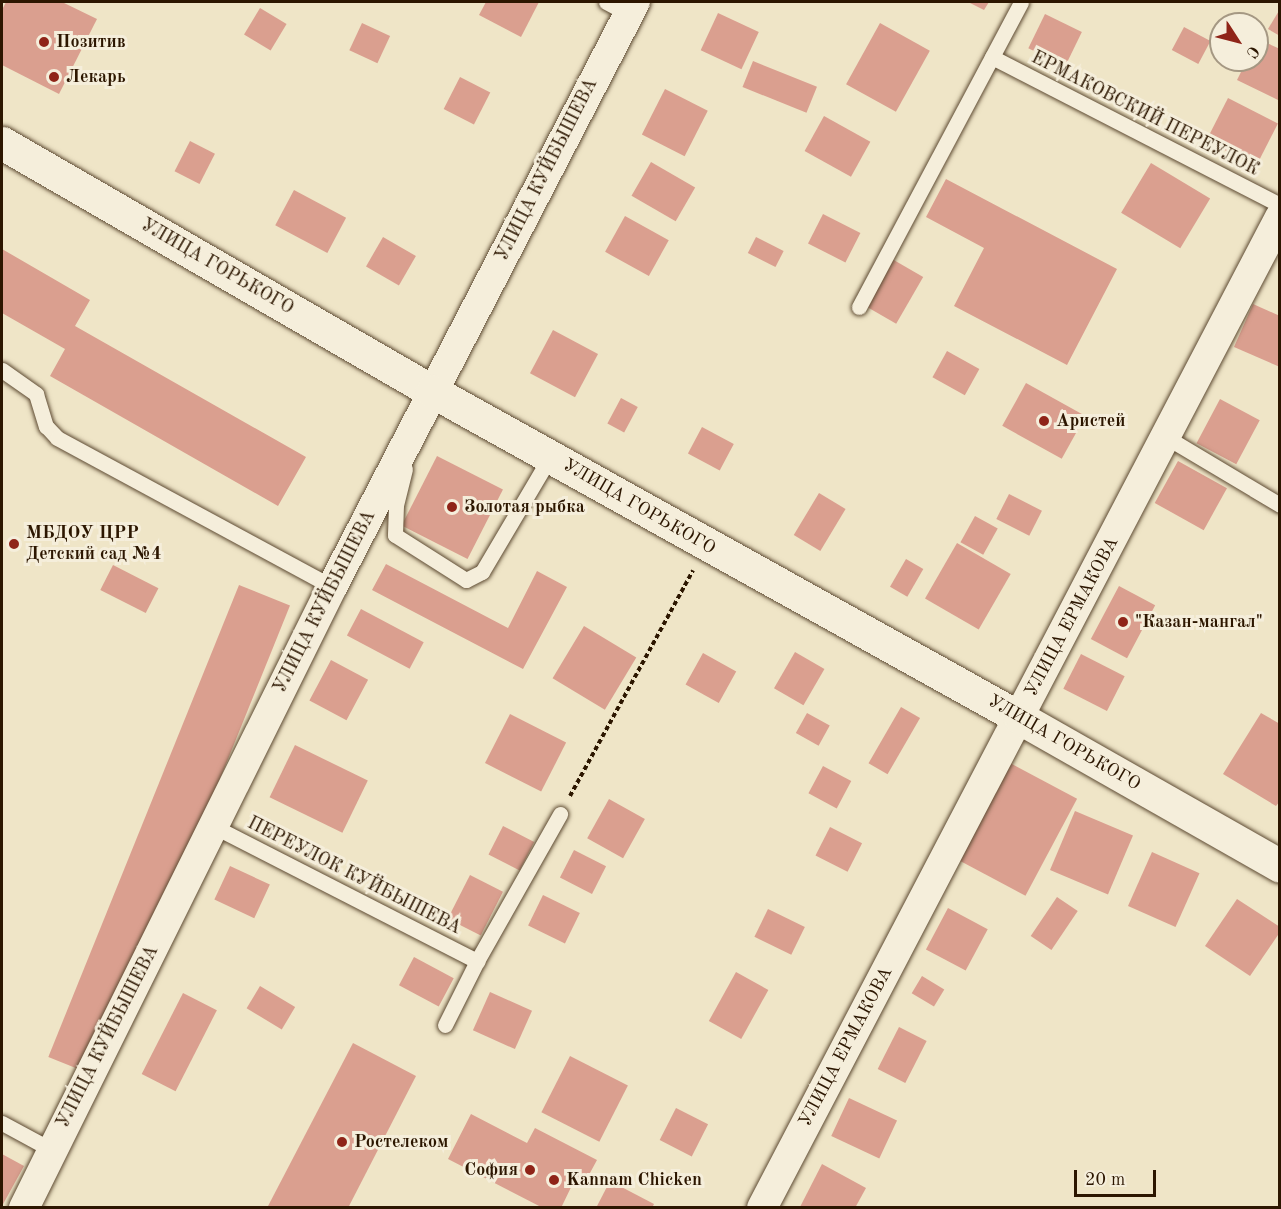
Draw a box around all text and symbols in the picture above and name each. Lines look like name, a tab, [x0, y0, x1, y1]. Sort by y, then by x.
north arrow	[1209, 12, 1269, 72]
place label: Позитив	[56, 31, 126, 53]
marker: Позитив	[37, 35, 51, 49]
street label: ЕРМАКОВСКИЙ ПЕРЕУЛОК	[1027, 47, 1263, 181]
place label: Лекарь	[66, 66, 126, 88]
marker: Лекарь	[47, 70, 61, 84]
street label: УЛИЦА КУЙБЫШЕВА	[492, 75, 602, 265]
street label: УЛИЦА ГОРЬКОГО	[137, 214, 297, 320]
place label: Аристей	[1056, 410, 1126, 432]
marker: Аристей	[1037, 414, 1051, 428]
street label: УЛИЦА ГОРЬКОГО	[559, 454, 719, 560]
place label: Золотая рыбка	[464, 496, 585, 518]
marker: Золотая рыбка	[445, 500, 459, 514]
street label: УЛИЦА КУЙБЫШЕВА	[270, 507, 380, 697]
place label: МБДОУ ЦРР Детский сад №4	[26, 523, 162, 566]
street label: УЛИЦА ЕРМАКОВА	[1021, 533, 1123, 701]
marker: МБДОУ ЦРР Детский сад №4	[7, 537, 21, 551]
place label: "Казан-мангал"	[1135, 611, 1263, 633]
marker: "Казан-мангал"	[1116, 615, 1130, 629]
street label: УЛИЦА ГОРЬКОГО	[984, 690, 1144, 796]
street label: ПЕРЕУЛОК КУЙБЫШЕВА	[244, 813, 464, 939]
street label: УЛИЦА КУЙБЫШЕВА	[53, 942, 163, 1132]
street label: УЛИЦА ЕРМАКОВА	[795, 963, 897, 1131]
place label: Ростелеком	[354, 1131, 449, 1153]
marker: Ростелеком	[335, 1135, 349, 1149]
scale bar	[1077, 1158, 1160, 1196]
place label: София	[464, 1159, 518, 1181]
marker: София	[523, 1163, 537, 1177]
place label: Kannam Chicken	[566, 1169, 702, 1191]
text: 20 m	[1085, 1171, 1125, 1189]
marker: Kannam Chicken	[547, 1173, 561, 1187]

